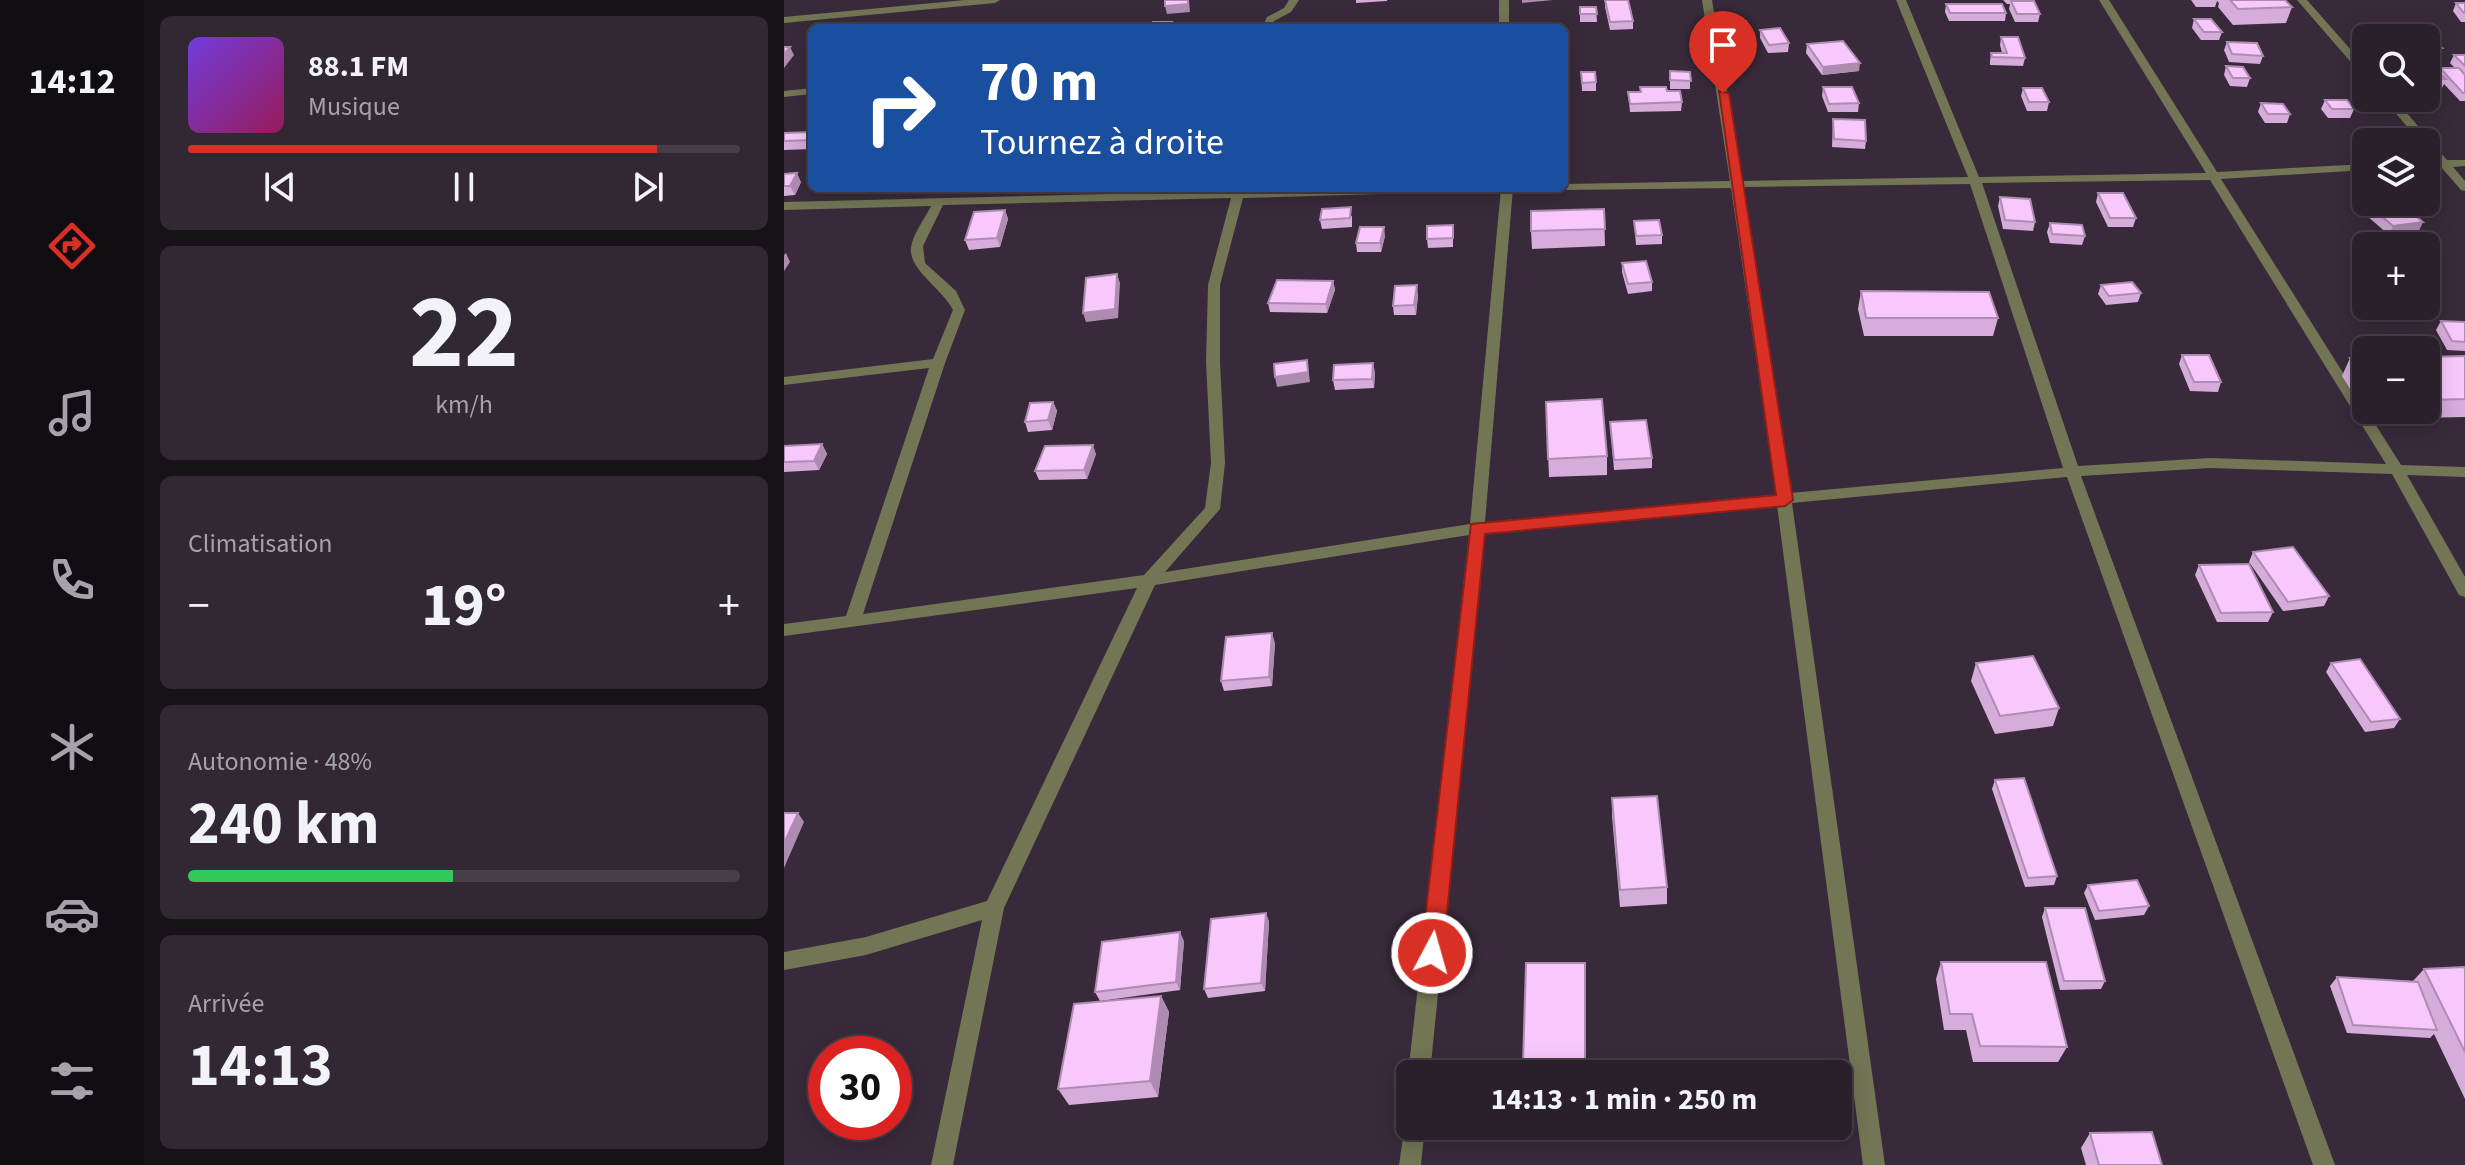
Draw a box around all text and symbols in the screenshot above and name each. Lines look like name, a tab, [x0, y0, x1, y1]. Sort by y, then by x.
pin	[1689, 11, 1757, 93]
icon: arrive	[1701, 23, 1745, 67]
map controls	[2352, 24, 2440, 424]
button: search	[2352, 24, 2440, 112]
text: 70 m	[980, 43, 1098, 122]
text: 88.1 FM	[308, 45, 409, 88]
text: 14:12	[29, 56, 115, 107]
icon: right	[848, 56, 952, 160]
text: Musique	[308, 88, 400, 125]
text: Tournez à droite	[980, 117, 1224, 168]
button: layers	[2352, 128, 2440, 216]
icon: previous	[258, 165, 302, 209]
icon: pause	[442, 165, 486, 209]
icon: next	[626, 165, 670, 209]
icon: directions	[44, 218, 100, 274]
button: +	[2352, 232, 2440, 320]
text: 22	[409, 260, 519, 408]
button: −	[2352, 336, 2440, 424]
icon: music	[44, 385, 100, 441]
text: km/h	[435, 386, 493, 423]
text: Climatisation	[188, 525, 333, 562]
icon: phone	[44, 552, 100, 608]
text: 19°	[421, 564, 507, 649]
text: −	[188, 575, 210, 638]
text: +	[718, 575, 740, 638]
icon: climate	[44, 719, 100, 775]
text: Autonomie · 48%	[188, 743, 372, 780]
text: 240 km	[188, 782, 379, 867]
icon: car	[44, 886, 100, 942]
position arrow	[1390, 911, 1474, 995]
text: Arrivée	[188, 985, 264, 1022]
text: 14:13	[188, 1024, 333, 1109]
speed limit sign: 30	[808, 1036, 912, 1140]
icon: filters	[44, 1053, 100, 1109]
text: 14:13 · 1 min · 250 m	[1491, 1078, 1757, 1121]

